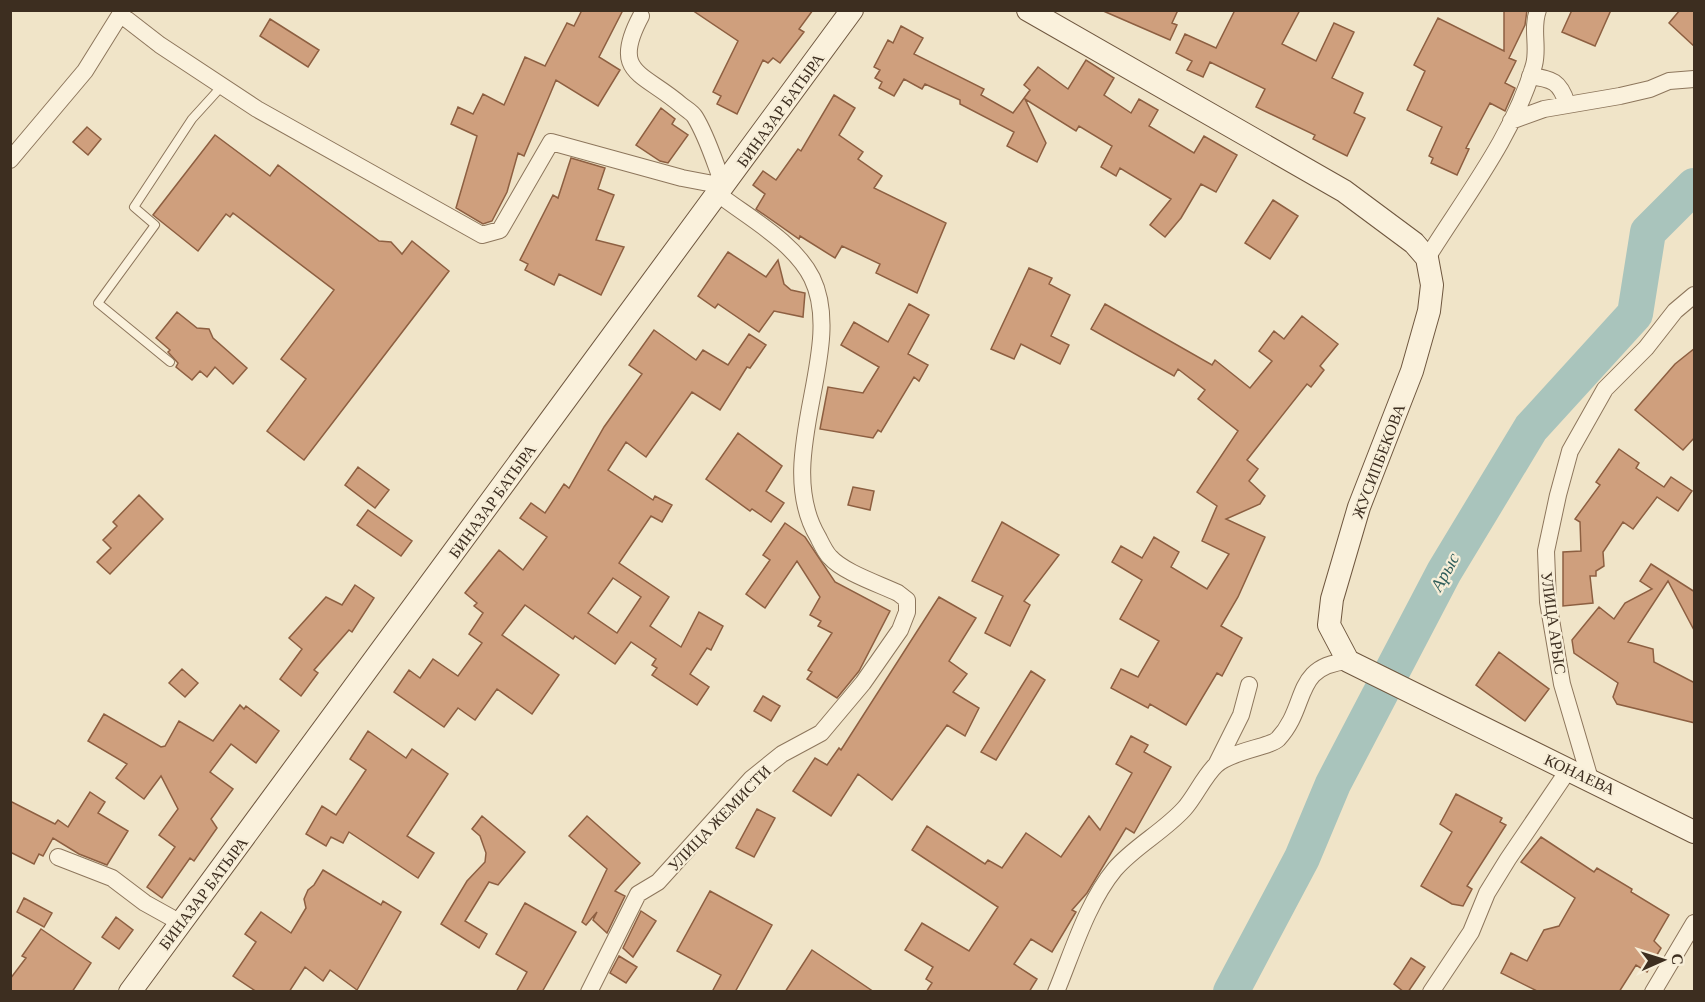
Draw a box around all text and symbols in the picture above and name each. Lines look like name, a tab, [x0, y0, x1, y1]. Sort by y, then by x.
street label: БИНАЗАР БАТЫРА	[734, 50, 828, 170]
street label: ЖУСИПБЕКОВА	[1349, 401, 1408, 521]
street label: БИНАЗАР БАТЫРА	[446, 441, 540, 561]
water label: Арыс	[1426, 550, 1463, 595]
street label: УЛИЦА АРЫС	[1537, 571, 1569, 675]
street label: КОНАЕВА	[1542, 751, 1618, 798]
street label: УЛИЦА ЖЕМИСТИ	[665, 762, 775, 875]
street label: БИНАЗАР БАТЫРА	[156, 833, 251, 953]
north arrow	[1633, 930, 1693, 990]
text: С	[1669, 953, 1686, 965]

